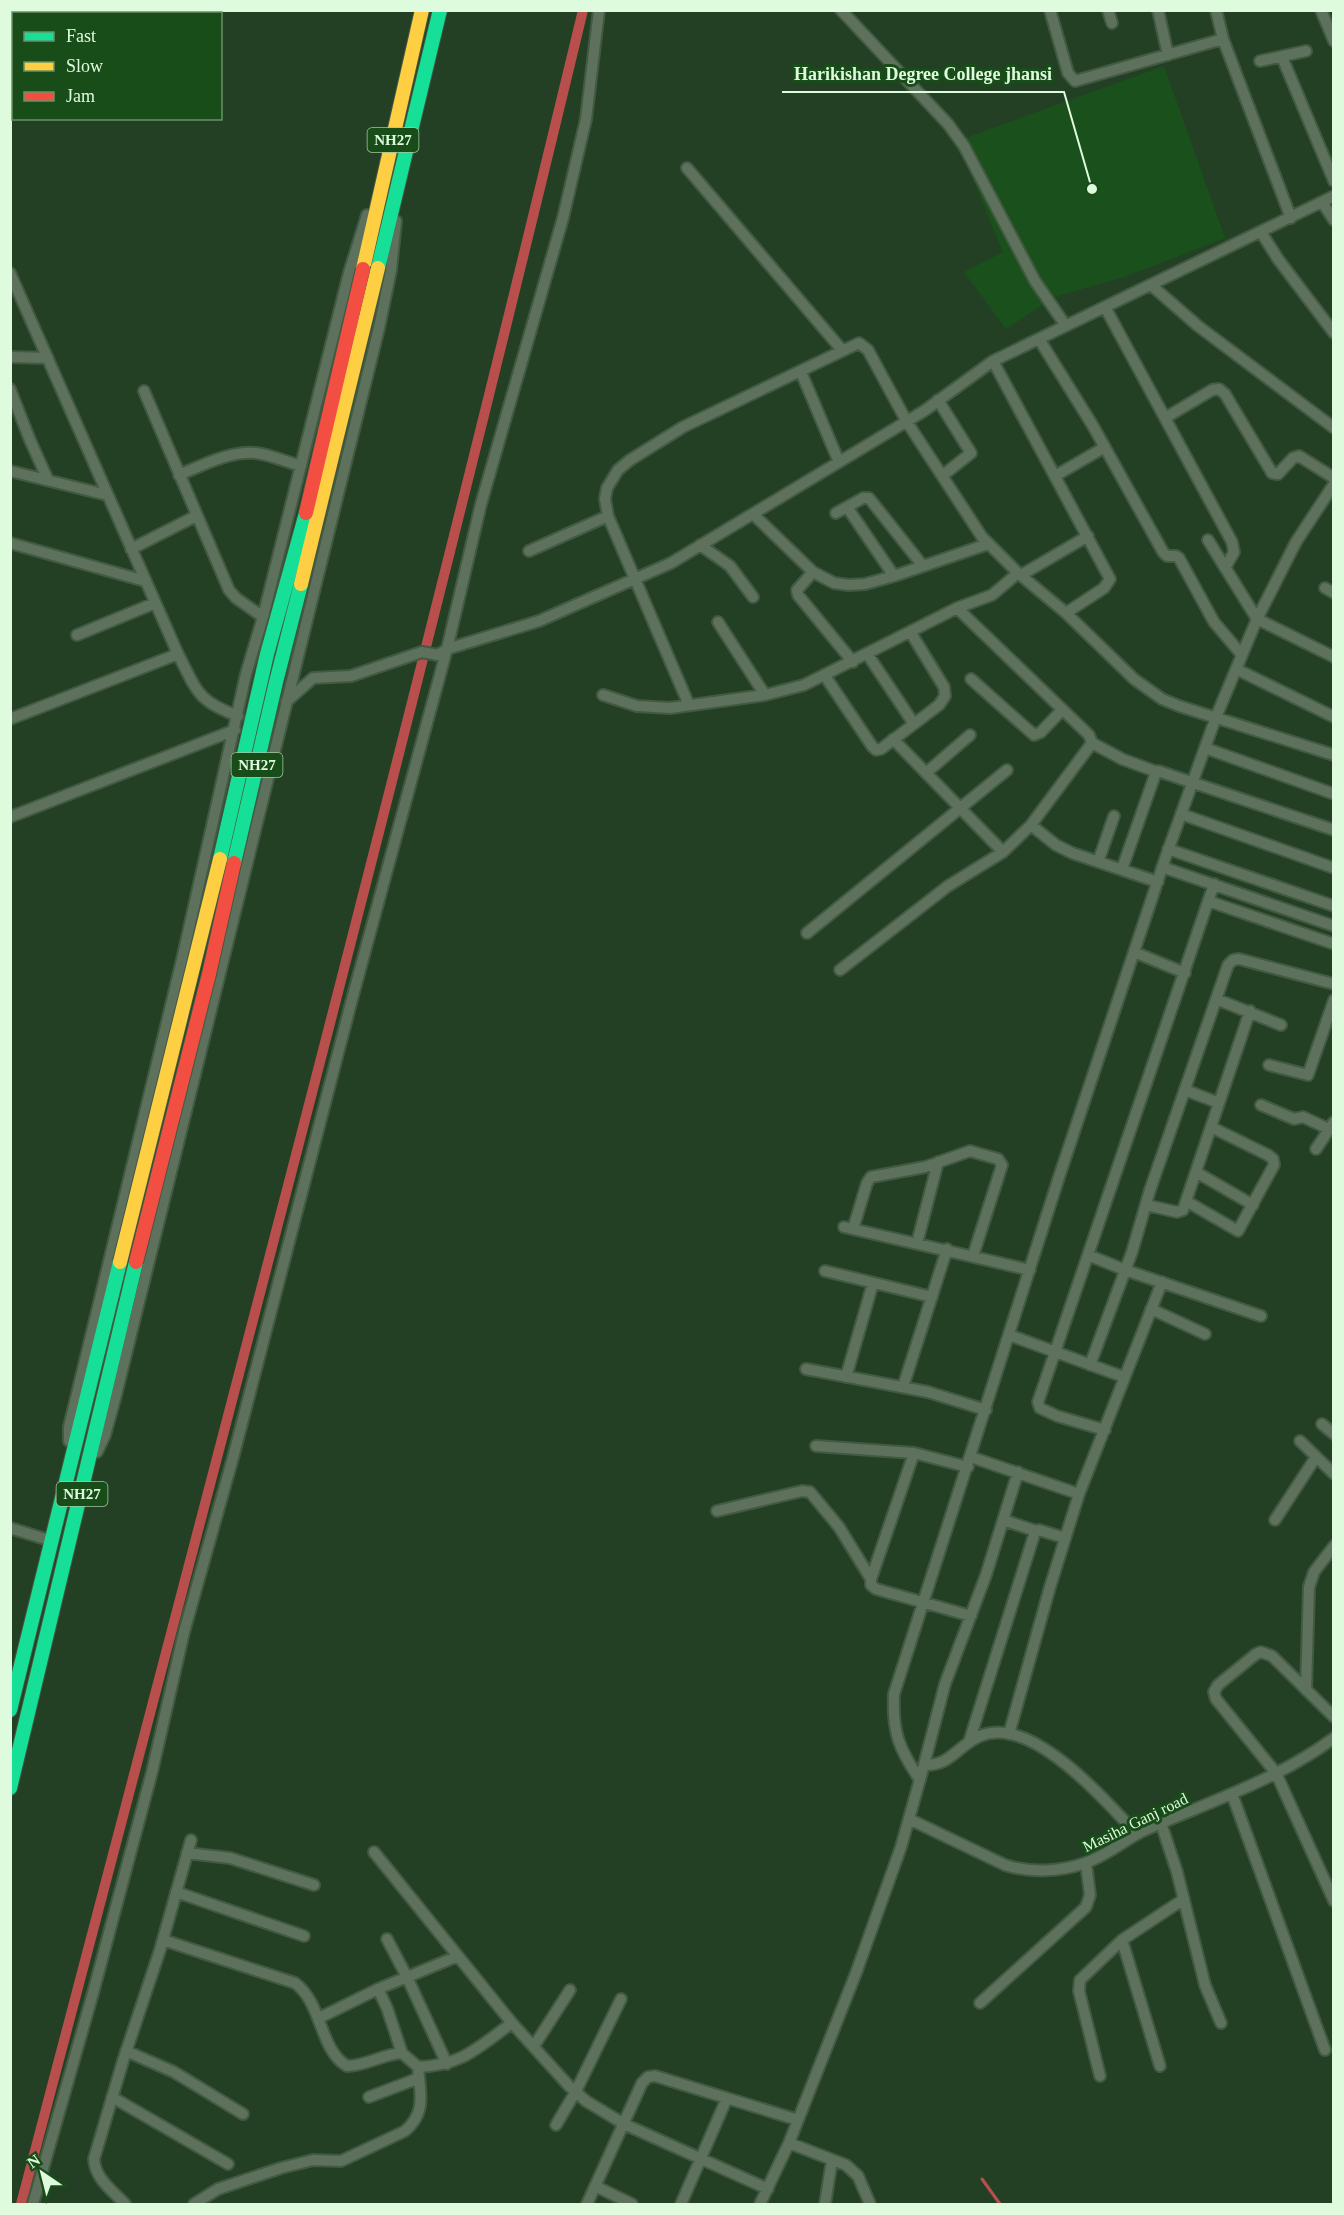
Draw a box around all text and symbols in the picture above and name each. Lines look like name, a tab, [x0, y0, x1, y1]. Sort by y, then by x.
legend	[12, 12, 222, 120]
text: Fast	[66, 26, 96, 46]
text: Slow	[66, 56, 103, 76]
callout: Harikishan Degree College jhansi	[782, 56, 1064, 92]
text: Harikishan Degree College jhansi	[794, 64, 1052, 84]
text: Jam	[66, 86, 95, 106]
road number: NH27	[368, 128, 418, 152]
road number: NH27	[232, 753, 282, 777]
road number: NH27	[56, 1482, 107, 1506]
street label: Masiha Ganj road	[1080, 1790, 1191, 1856]
north arrow	[12, 2143, 72, 2203]
text: N	[24, 2151, 44, 2171]

